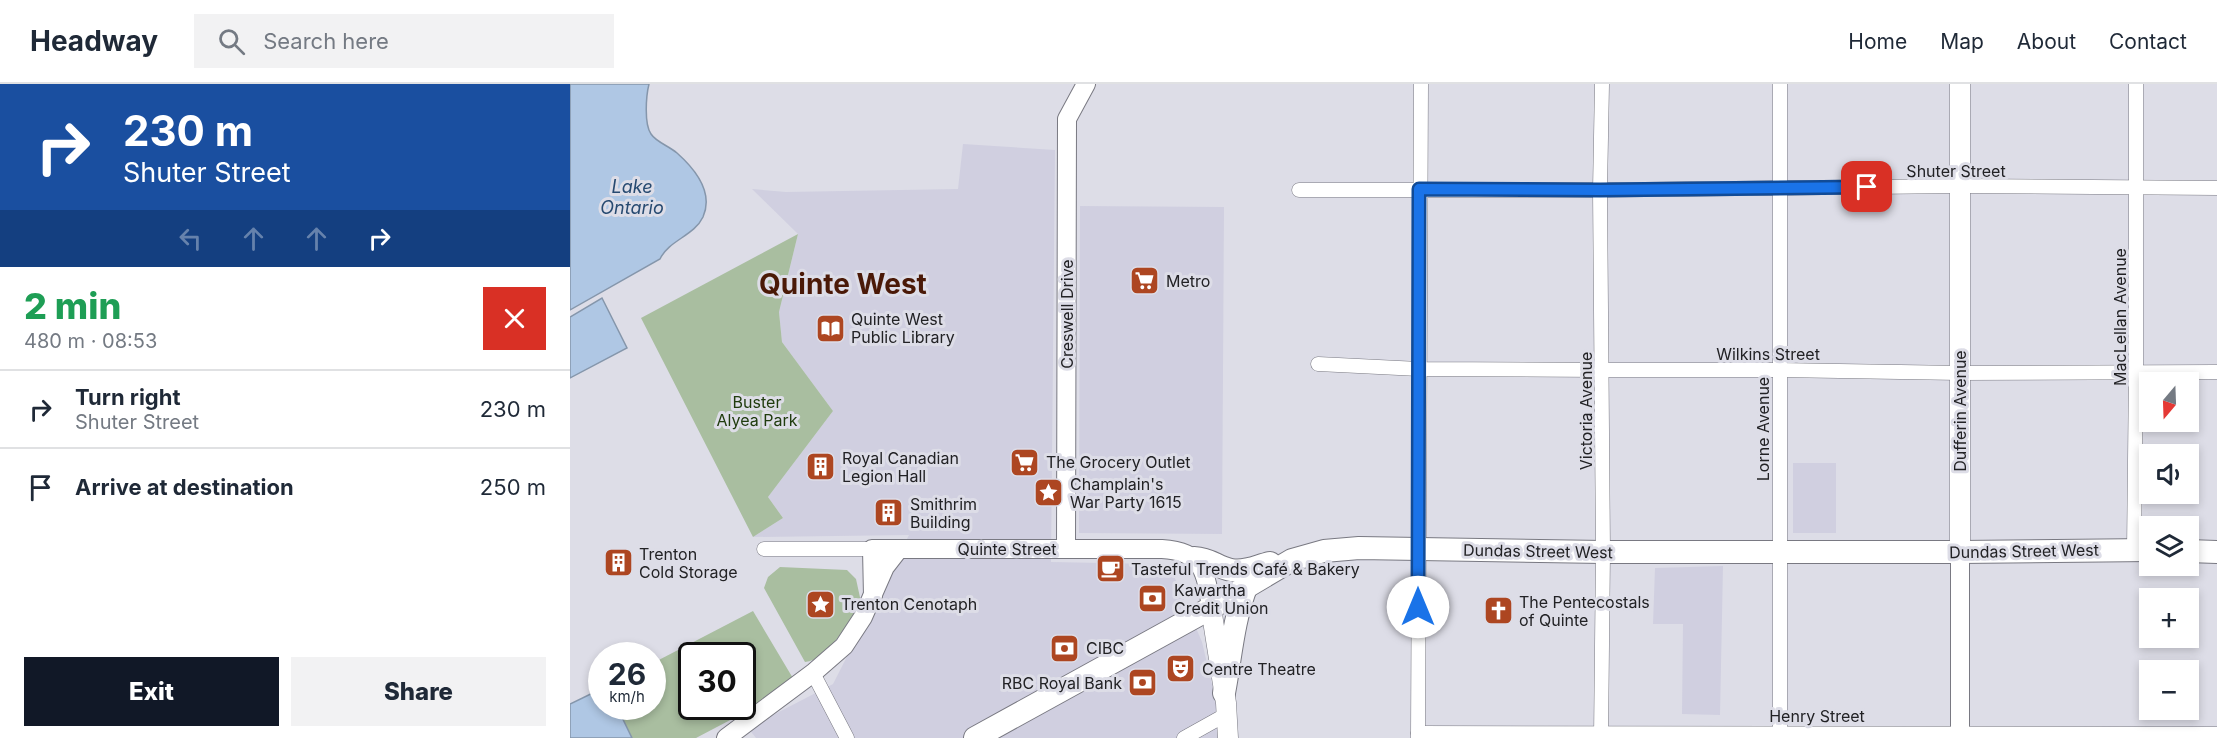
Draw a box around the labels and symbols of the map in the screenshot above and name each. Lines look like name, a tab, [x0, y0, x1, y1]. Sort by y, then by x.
pin	[1841, 161, 1892, 212]
street label: Shuter Street	[1906, 161, 2006, 181]
water label: Lake Ontario	[600, 176, 664, 218]
street label: MacLellan Avenue	[2110, 248, 2130, 386]
street label: Creswell Drive	[1057, 259, 1077, 369]
supermarket icon: Metro	[1129, 265, 1161, 297]
district label: Quinte West	[759, 267, 927, 301]
place label: Metro	[1166, 271, 1210, 291]
place label: Quinte West Public Library	[851, 309, 955, 347]
library icon: Quinte West Public Library	[814, 312, 846, 344]
street label: Wilkins Street	[1716, 344, 1820, 364]
street label: Dufferin Avenue	[1950, 350, 1970, 472]
street label: Victoria Avenue	[1576, 352, 1596, 470]
north arrow	[2139, 372, 2199, 432]
street label: Lorne Avenue	[1753, 377, 1773, 481]
park label: Buster Alyea Park	[717, 392, 798, 430]
supermarket icon: The Grocery Outlet	[1009, 446, 1041, 478]
place label: Royal Canadian Legion Hall	[842, 448, 959, 486]
building icon: Royal Canadian Legion Hall	[805, 451, 837, 483]
place label: The Grocery Outlet	[1046, 452, 1191, 472]
place label: Champlain's War Party 1615	[1070, 474, 1182, 512]
place icon: Champlain's War Party 1615	[1033, 477, 1065, 509]
place label: Smithrim Building	[910, 494, 977, 532]
building icon: Smithrim Building	[873, 497, 905, 529]
street label: Quinte Street	[957, 539, 1057, 559]
street label: Dundas Street West	[1463, 540, 1613, 562]
street label: Dundas Street West	[1949, 540, 2099, 562]
place label: Trenton Cold Storage	[639, 544, 738, 582]
building icon: Trenton Cold Storage	[602, 547, 634, 579]
cafe icon: Tasteful Trends Café & Bakery	[1094, 553, 1126, 585]
place label: Tasteful Trends Café & Bakery	[1131, 559, 1360, 579]
position arrow	[1386, 575, 1450, 639]
place label: Kawartha Credit Union	[1174, 580, 1268, 618]
bank icon: Kawartha Credit Union	[1137, 583, 1169, 615]
place icon: Trenton Cenotaph	[804, 588, 836, 620]
place label: The Pentecostals of Quinte	[1519, 592, 1650, 630]
place label: Trenton Cenotaph	[841, 594, 977, 614]
church icon: The Pentecostals of Quinte	[1482, 595, 1514, 627]
bank icon: CIBC	[1049, 632, 1081, 664]
place label: CIBC	[1086, 638, 1124, 658]
speed limit sign: 30	[678, 642, 756, 720]
theatre icon: Centre Theatre	[1165, 653, 1197, 685]
place label: Centre Theatre	[1202, 659, 1316, 679]
bank icon: RBC Royal Bank	[1127, 667, 1159, 699]
place label: RBC Royal Bank	[1002, 673, 1122, 693]
street label: Henry Street	[1769, 706, 1865, 726]

